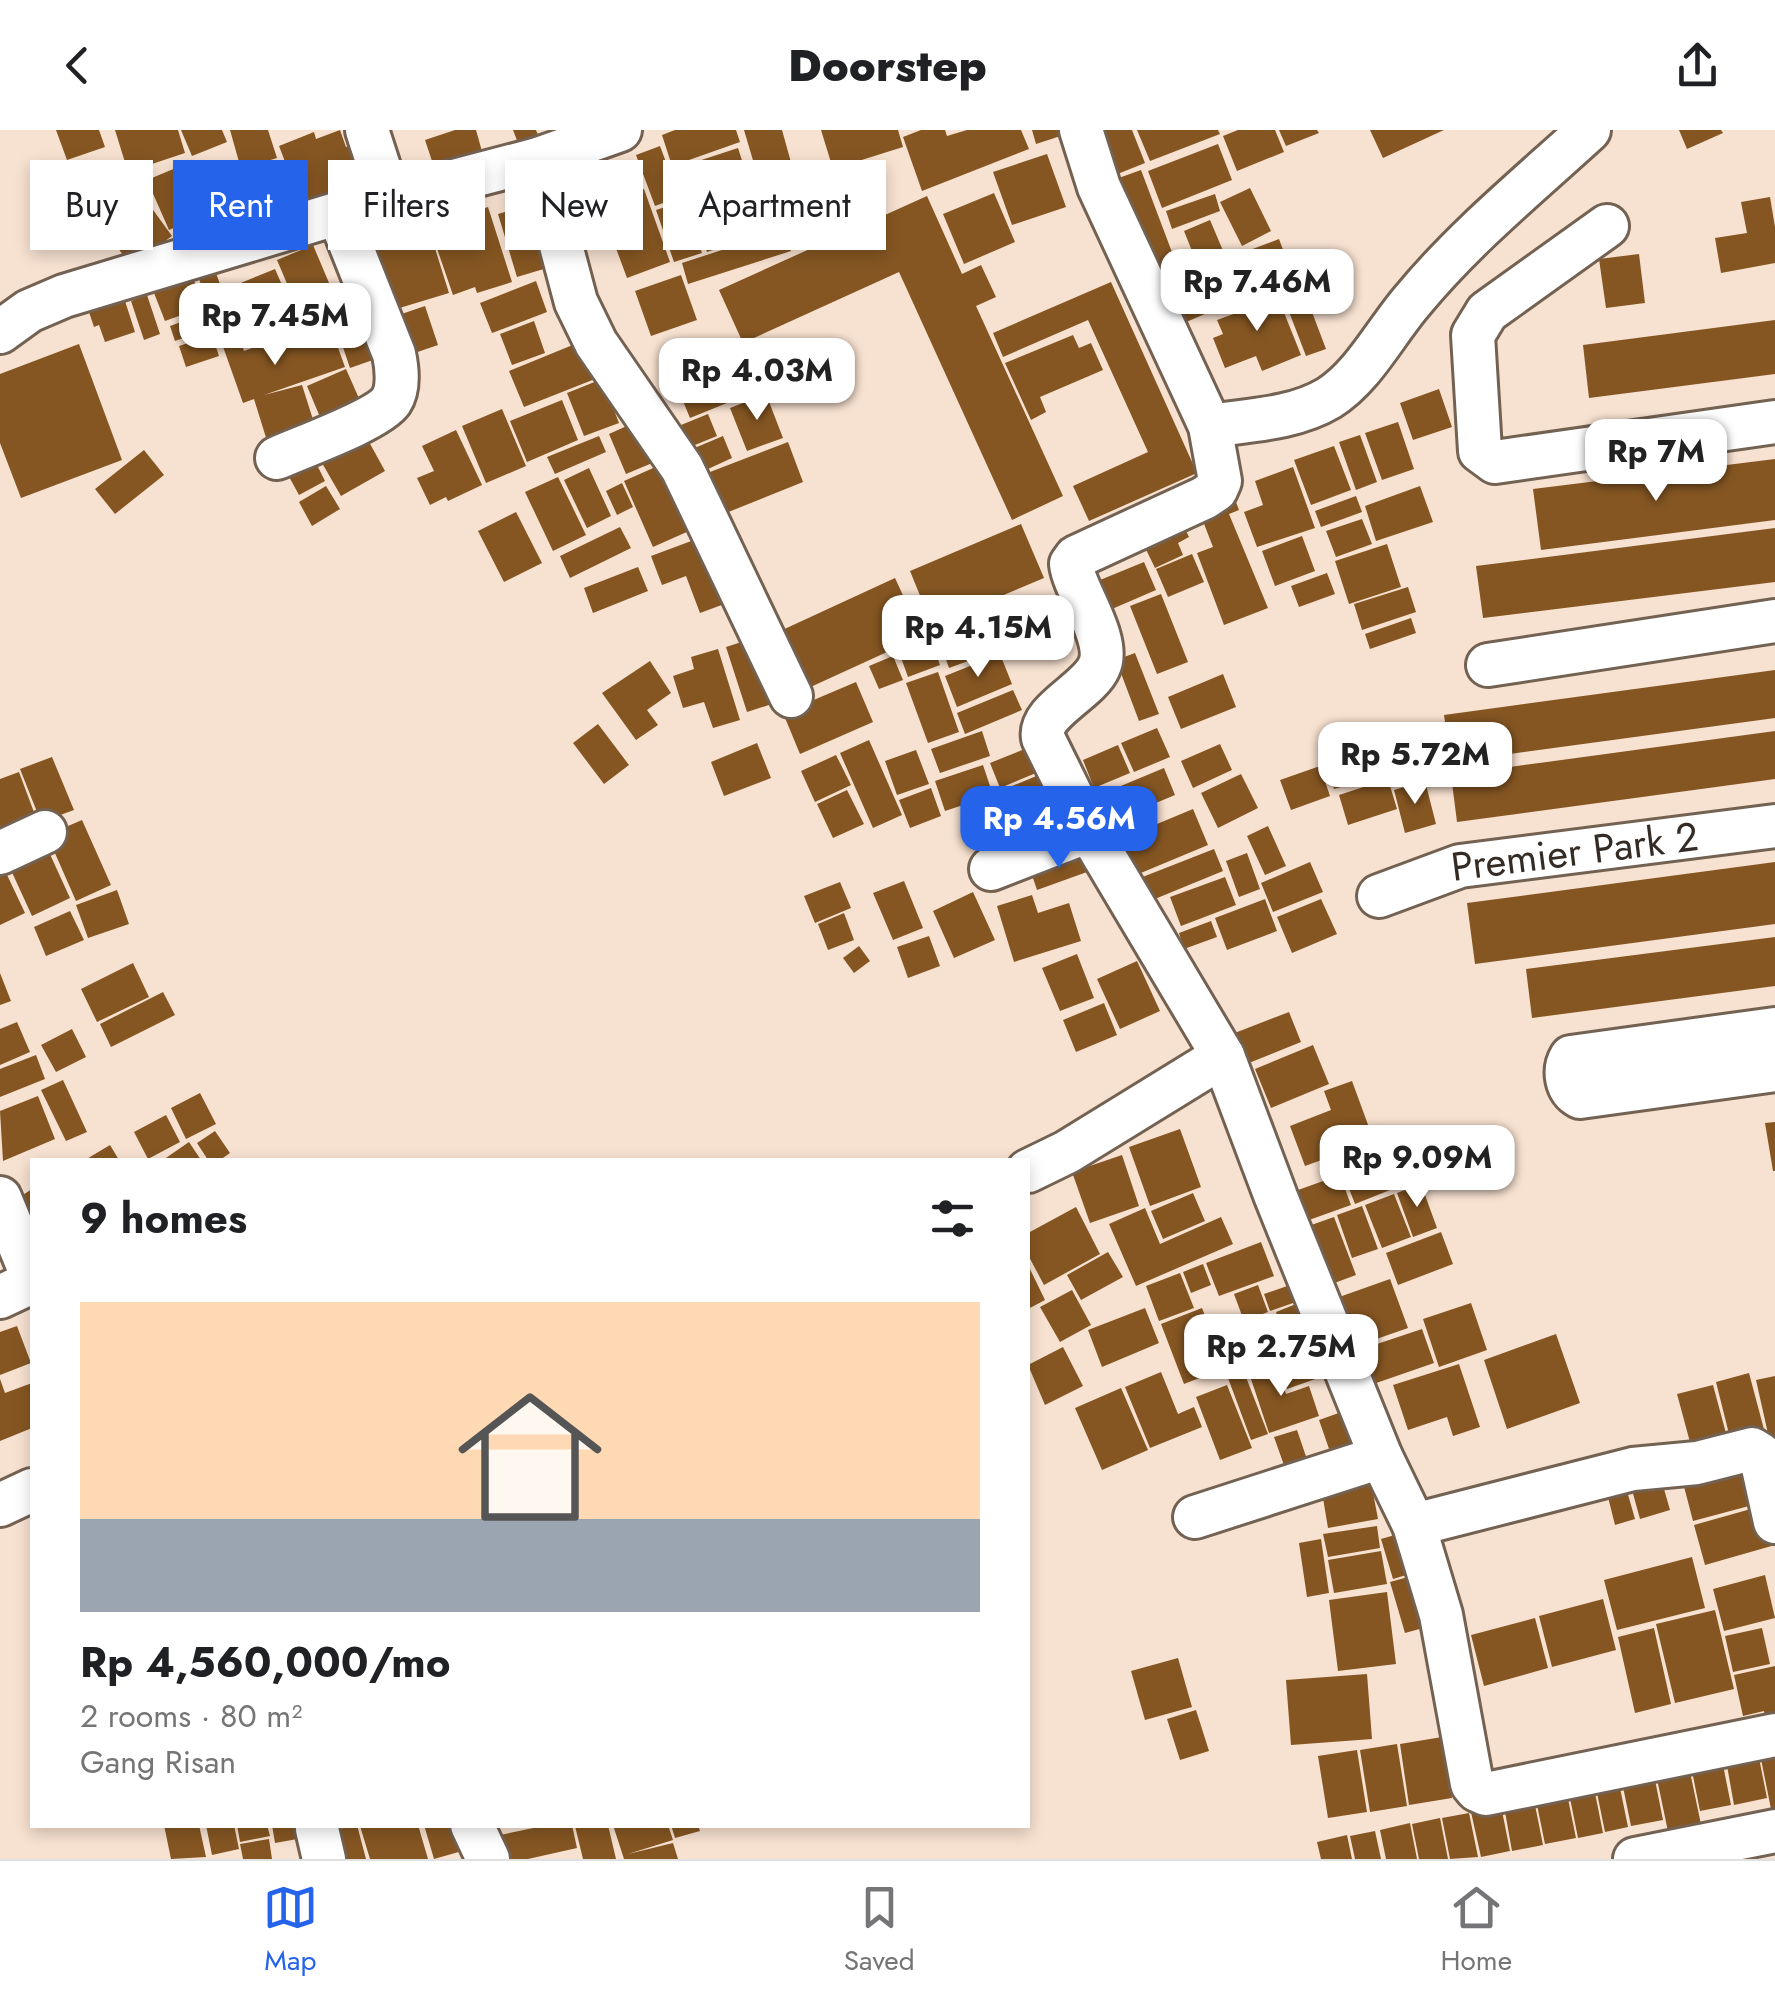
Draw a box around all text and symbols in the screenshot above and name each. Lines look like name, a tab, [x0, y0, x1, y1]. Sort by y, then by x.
text: Doorstep	[788, 33, 987, 98]
icon: back	[50, 38, 105, 93]
icon: share	[1670, 38, 1725, 93]
chip: Buy	[30, 160, 153, 250]
chip: Rent	[173, 160, 308, 250]
chip: Filters	[328, 160, 485, 250]
chip: New	[505, 160, 643, 250]
chip: Apartment	[663, 160, 886, 250]
pin: Rp 7.46M	[1154, 249, 1360, 334]
text: Rp 7.46M	[1183, 258, 1331, 304]
pin: Rp 7.45M	[172, 283, 378, 368]
text: Rp 7.45M	[201, 292, 349, 338]
pin: Rp 4.03M	[654, 338, 860, 423]
text: Rp 4.03M	[681, 347, 833, 393]
pin: Rp 7M	[1586, 419, 1726, 504]
text: Rp 7M	[1607, 428, 1705, 474]
pin: Rp 4.15M	[875, 595, 1081, 680]
text: Rp 4.15M	[904, 604, 1052, 650]
pin: Rp 5.72M	[1312, 722, 1518, 807]
text: Rp 5.72M	[1340, 731, 1490, 777]
pin: Rp 4.56M	[956, 786, 1162, 871]
text: Rp 4.56M	[982, 795, 1136, 841]
street label: Premier Park 2	[1448, 807, 1702, 896]
pin: Rp 9.09M	[1314, 1125, 1520, 1210]
text: Rp 9.09M	[1342, 1134, 1492, 1180]
text: 9 homes	[80, 1188, 247, 1249]
icon: filters	[925, 1191, 980, 1246]
pin: Rp 2.75M	[1178, 1314, 1384, 1399]
text: Rp 2.75M	[1206, 1323, 1356, 1369]
icon: home	[440, 1367, 620, 1547]
text: Rp 4,560,000/mo	[80, 1632, 450, 1693]
text: 2 rooms · 80 m²	[80, 1693, 302, 1739]
text: Gang Risan	[80, 1739, 236, 1785]
tab: Map	[263, 1880, 318, 1981]
tab: Saved	[844, 1880, 915, 1981]
tab: Home	[1440, 1880, 1512, 1981]

